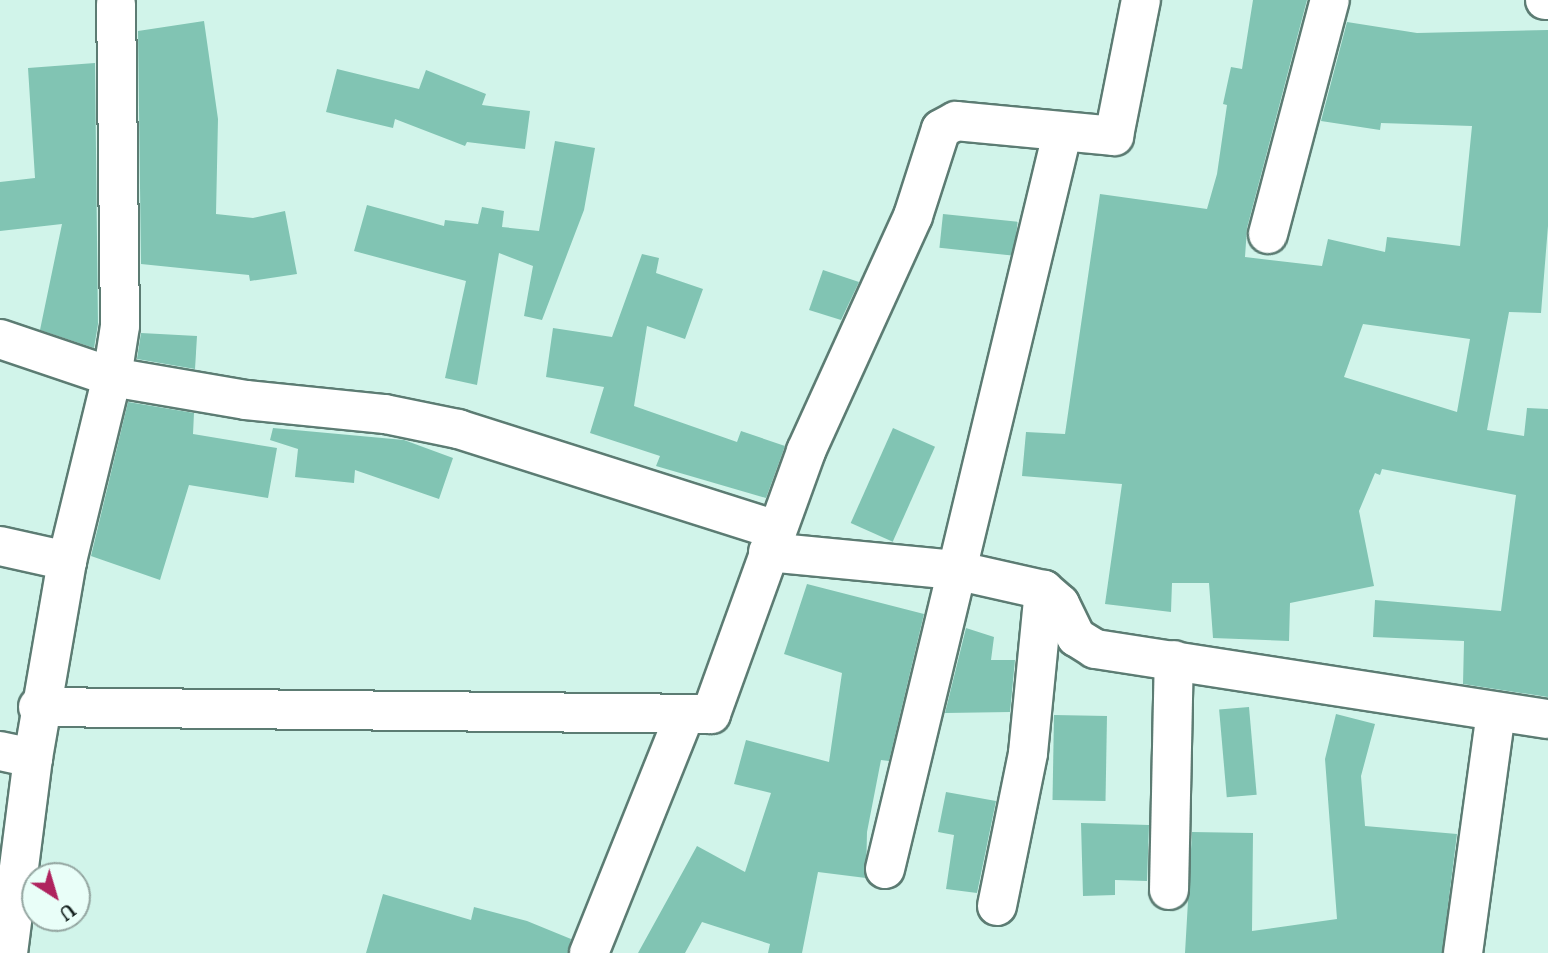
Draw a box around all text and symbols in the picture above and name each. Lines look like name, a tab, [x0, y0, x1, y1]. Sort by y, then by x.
north arrow	[21, 862, 91, 932]
text: U	[54, 898, 80, 926]

